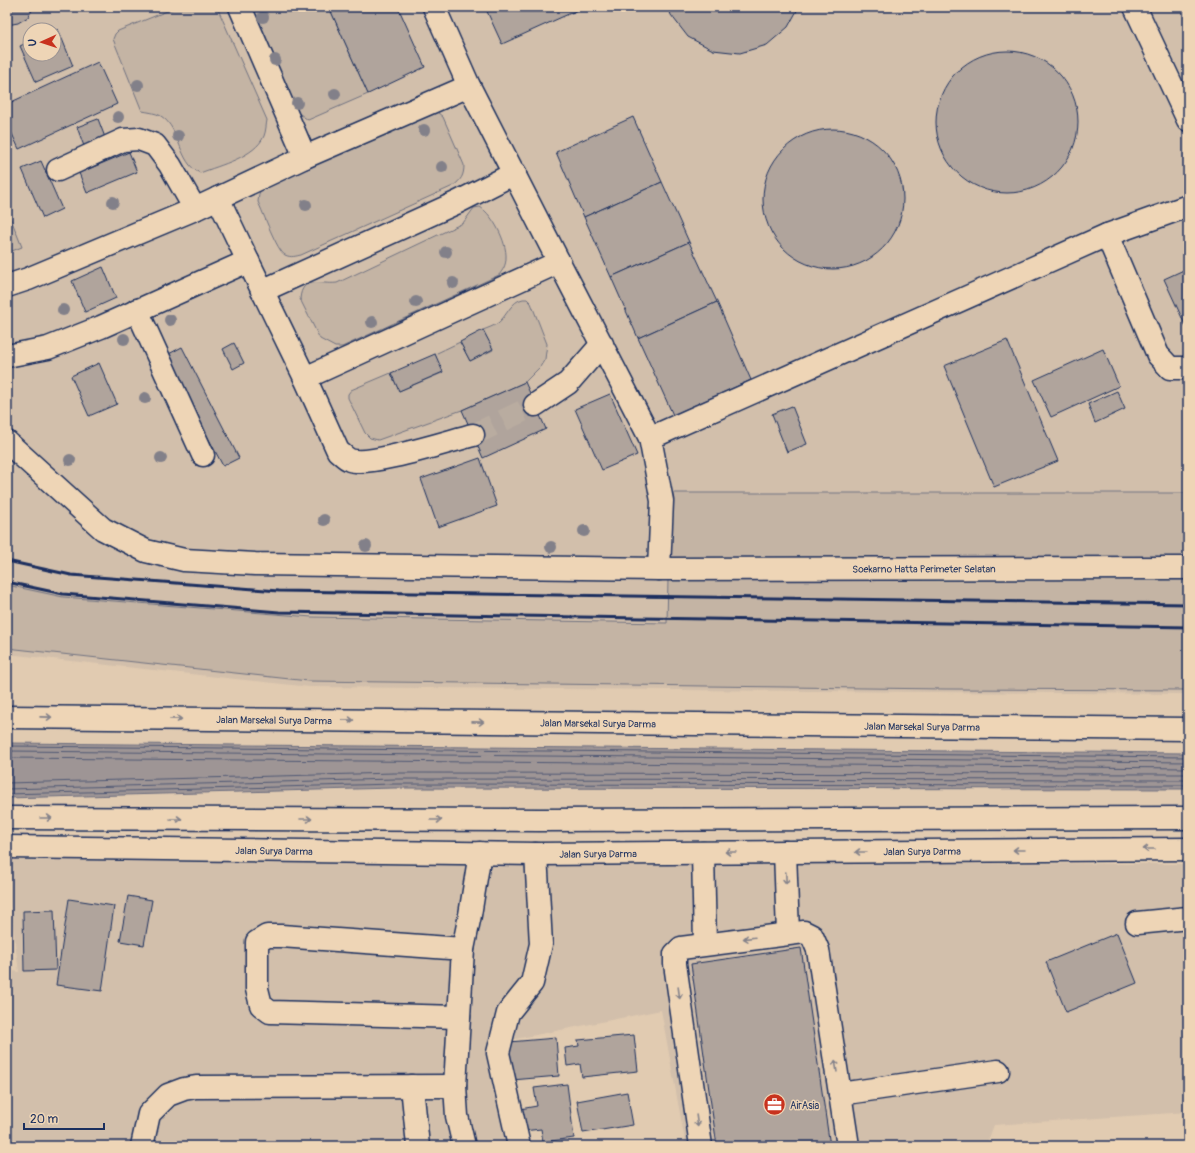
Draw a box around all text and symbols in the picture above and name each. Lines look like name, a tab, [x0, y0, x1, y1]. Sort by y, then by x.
north arrow	[22, 22, 62, 62]
text: U	[26, 39, 39, 46]
street label: Soekarno Hatta Perimeter Selatan	[852, 563, 996, 576]
one-way arrow	[39, 713, 52, 721]
street label: Jalan Marsekal Surya Darma	[216, 714, 332, 727]
one-way arrow	[169, 715, 182, 722]
one-way arrow	[341, 717, 354, 724]
street label: Jalan Marsekal Surya Darma	[540, 717, 656, 731]
one-way arrow	[471, 718, 484, 726]
street label: Jalan Marsekal Surya Darma	[864, 721, 980, 734]
one-way arrow	[39, 814, 52, 822]
one-way arrow	[169, 815, 182, 823]
one-way arrow	[299, 815, 312, 823]
one-way arrow	[429, 816, 442, 824]
street label: Jalan Surya Darma	[235, 845, 313, 858]
street label: Jalan Surya Darma	[883, 846, 961, 858]
one-way arrow	[1013, 846, 1026, 854]
one-way arrow	[1143, 846, 1156, 853]
street label: Jalan Surya Darma	[559, 848, 637, 861]
one-way arrow	[725, 848, 738, 856]
one-way arrow	[855, 848, 868, 856]
one-way arrow	[782, 871, 790, 884]
one-way arrow	[743, 934, 756, 942]
one-way arrow	[675, 986, 683, 999]
one-way arrow	[832, 1060, 840, 1073]
office icon: AirAsia	[761, 1092, 787, 1118]
place label: AirAsia	[790, 1100, 820, 1112]
scale bar	[24, 1105, 104, 1131]
text: 20 m	[30, 1112, 59, 1127]
one-way arrow	[693, 1114, 701, 1127]

